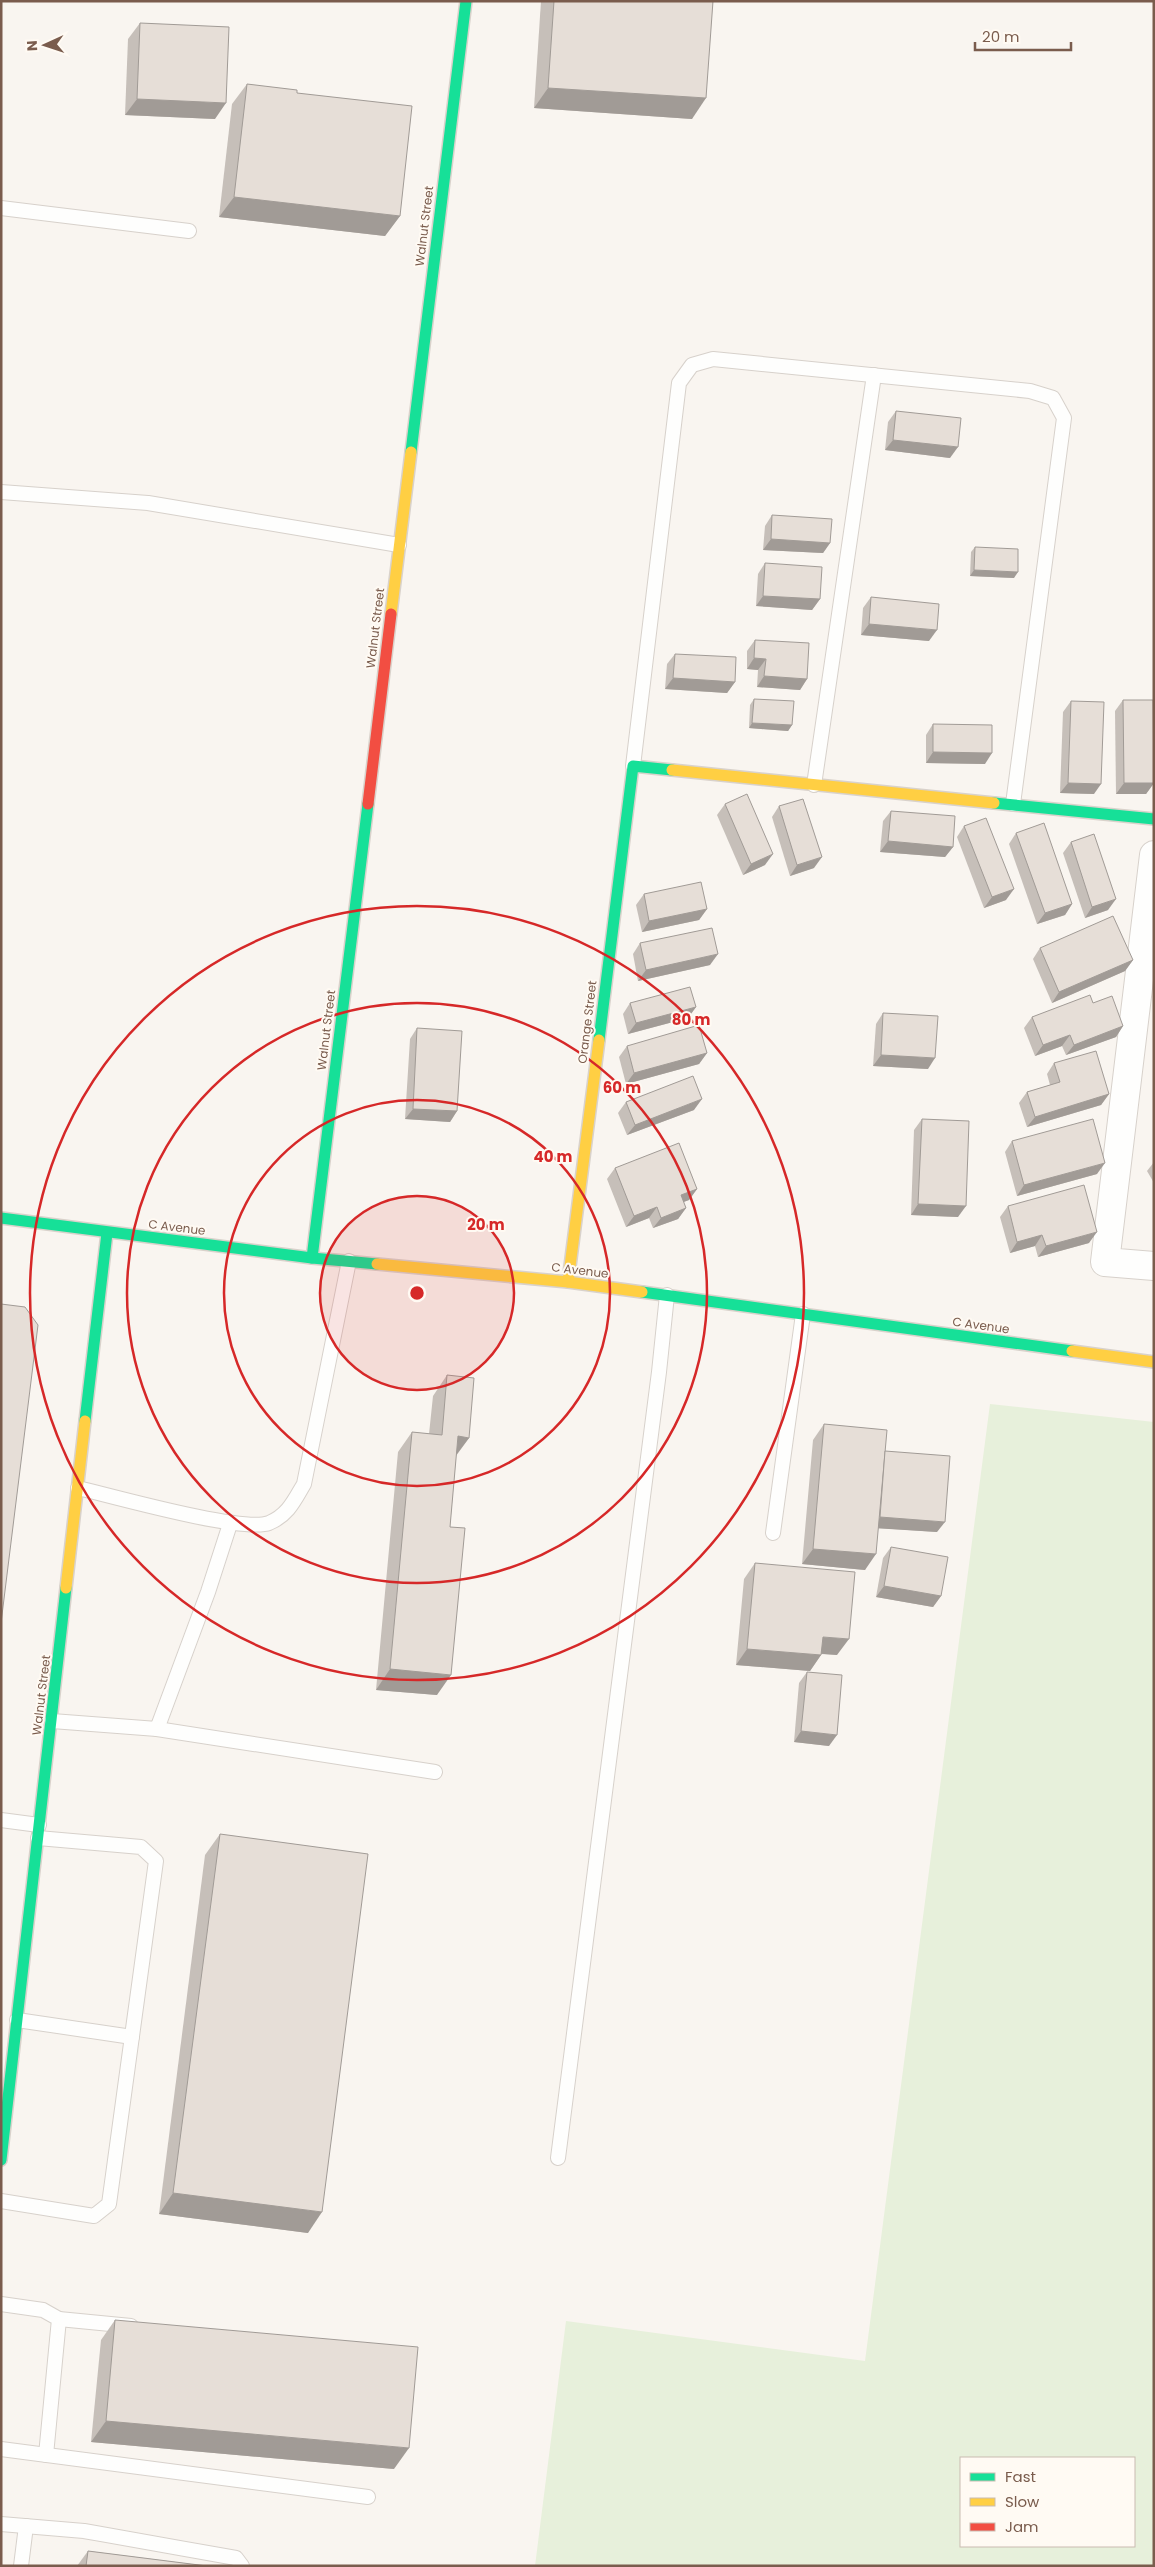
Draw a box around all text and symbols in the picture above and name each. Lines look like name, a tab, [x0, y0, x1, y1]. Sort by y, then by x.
north arrow	[20, 20, 70, 70]
scale bar	[975, 20, 1071, 52]
text: 20 m	[982, 26, 1020, 47]
text: N	[22, 40, 42, 51]
street label: Walnut Street	[411, 185, 437, 267]
street label: Walnut Street	[362, 587, 388, 669]
street label: Orange Street	[573, 979, 601, 1065]
street label: Walnut Street	[313, 989, 339, 1071]
text: 80 m	[672, 1009, 710, 1030]
text: 60 m	[603, 1077, 641, 1098]
text: 40 m	[533, 1146, 573, 1167]
text: 20 m	[467, 1214, 505, 1235]
street label: C Avenue	[147, 1215, 207, 1239]
street label: C Avenue	[550, 1258, 610, 1282]
centre of rings	[408, 1284, 426, 1302]
street label: C Avenue	[951, 1313, 1011, 1337]
street label: Walnut Street	[28, 1654, 54, 1736]
legend	[960, 2457, 1135, 2547]
text: Fast	[1005, 2466, 1036, 2487]
text: Slow	[1005, 2491, 1040, 2512]
text: Jam	[1005, 2516, 1039, 2537]

